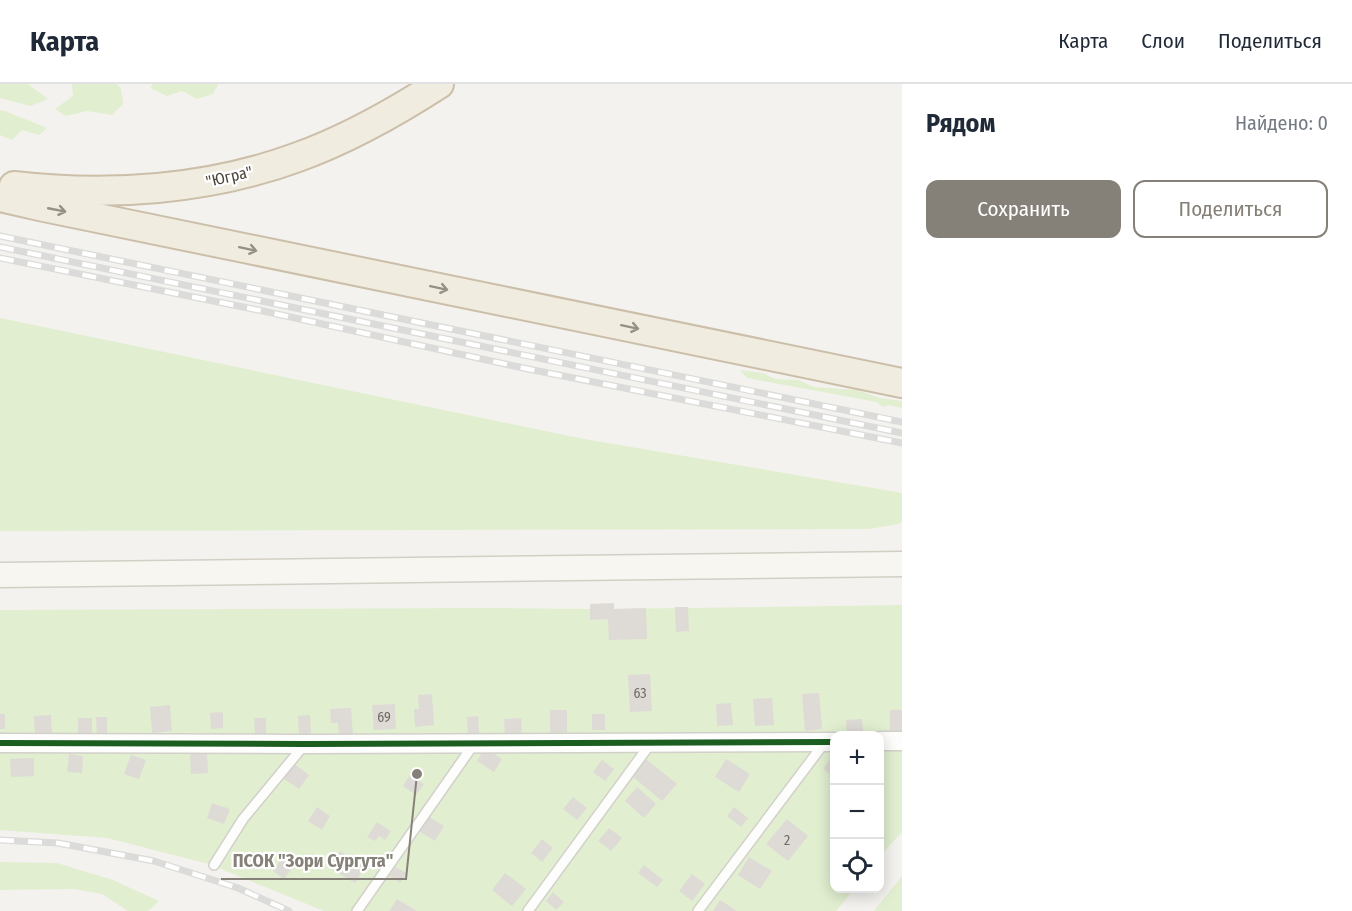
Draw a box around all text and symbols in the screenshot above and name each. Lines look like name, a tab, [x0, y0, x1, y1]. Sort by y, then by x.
text: Карта	[30, 25, 99, 58]
text: Карта	[1058, 28, 1108, 54]
text: Слои	[1141, 28, 1185, 54]
text: Поделиться	[1218, 28, 1322, 54]
text: Рядом	[926, 108, 995, 139]
text: Найдено: 0	[1235, 111, 1328, 135]
street label: "Югра"	[204, 162, 254, 191]
button: Сохранить	[926, 180, 1121, 238]
button: Поделиться	[1133, 180, 1328, 238]
one-way arrow	[47, 205, 66, 216]
one-way arrow	[238, 243, 257, 255]
one-way arrow	[429, 283, 448, 294]
one-way arrow	[620, 322, 639, 333]
house number: 63	[633, 685, 647, 702]
house number: 69	[377, 709, 391, 726]
map controls	[830, 731, 884, 893]
button: +	[830, 731, 884, 785]
button: −	[830, 785, 884, 839]
house number: 2	[784, 832, 790, 849]
button: locate	[830, 839, 884, 893]
callout: ПСОК "Зори Сургута"	[221, 843, 406, 879]
text: ПСОК "Зори Сургута"	[233, 850, 393, 872]

